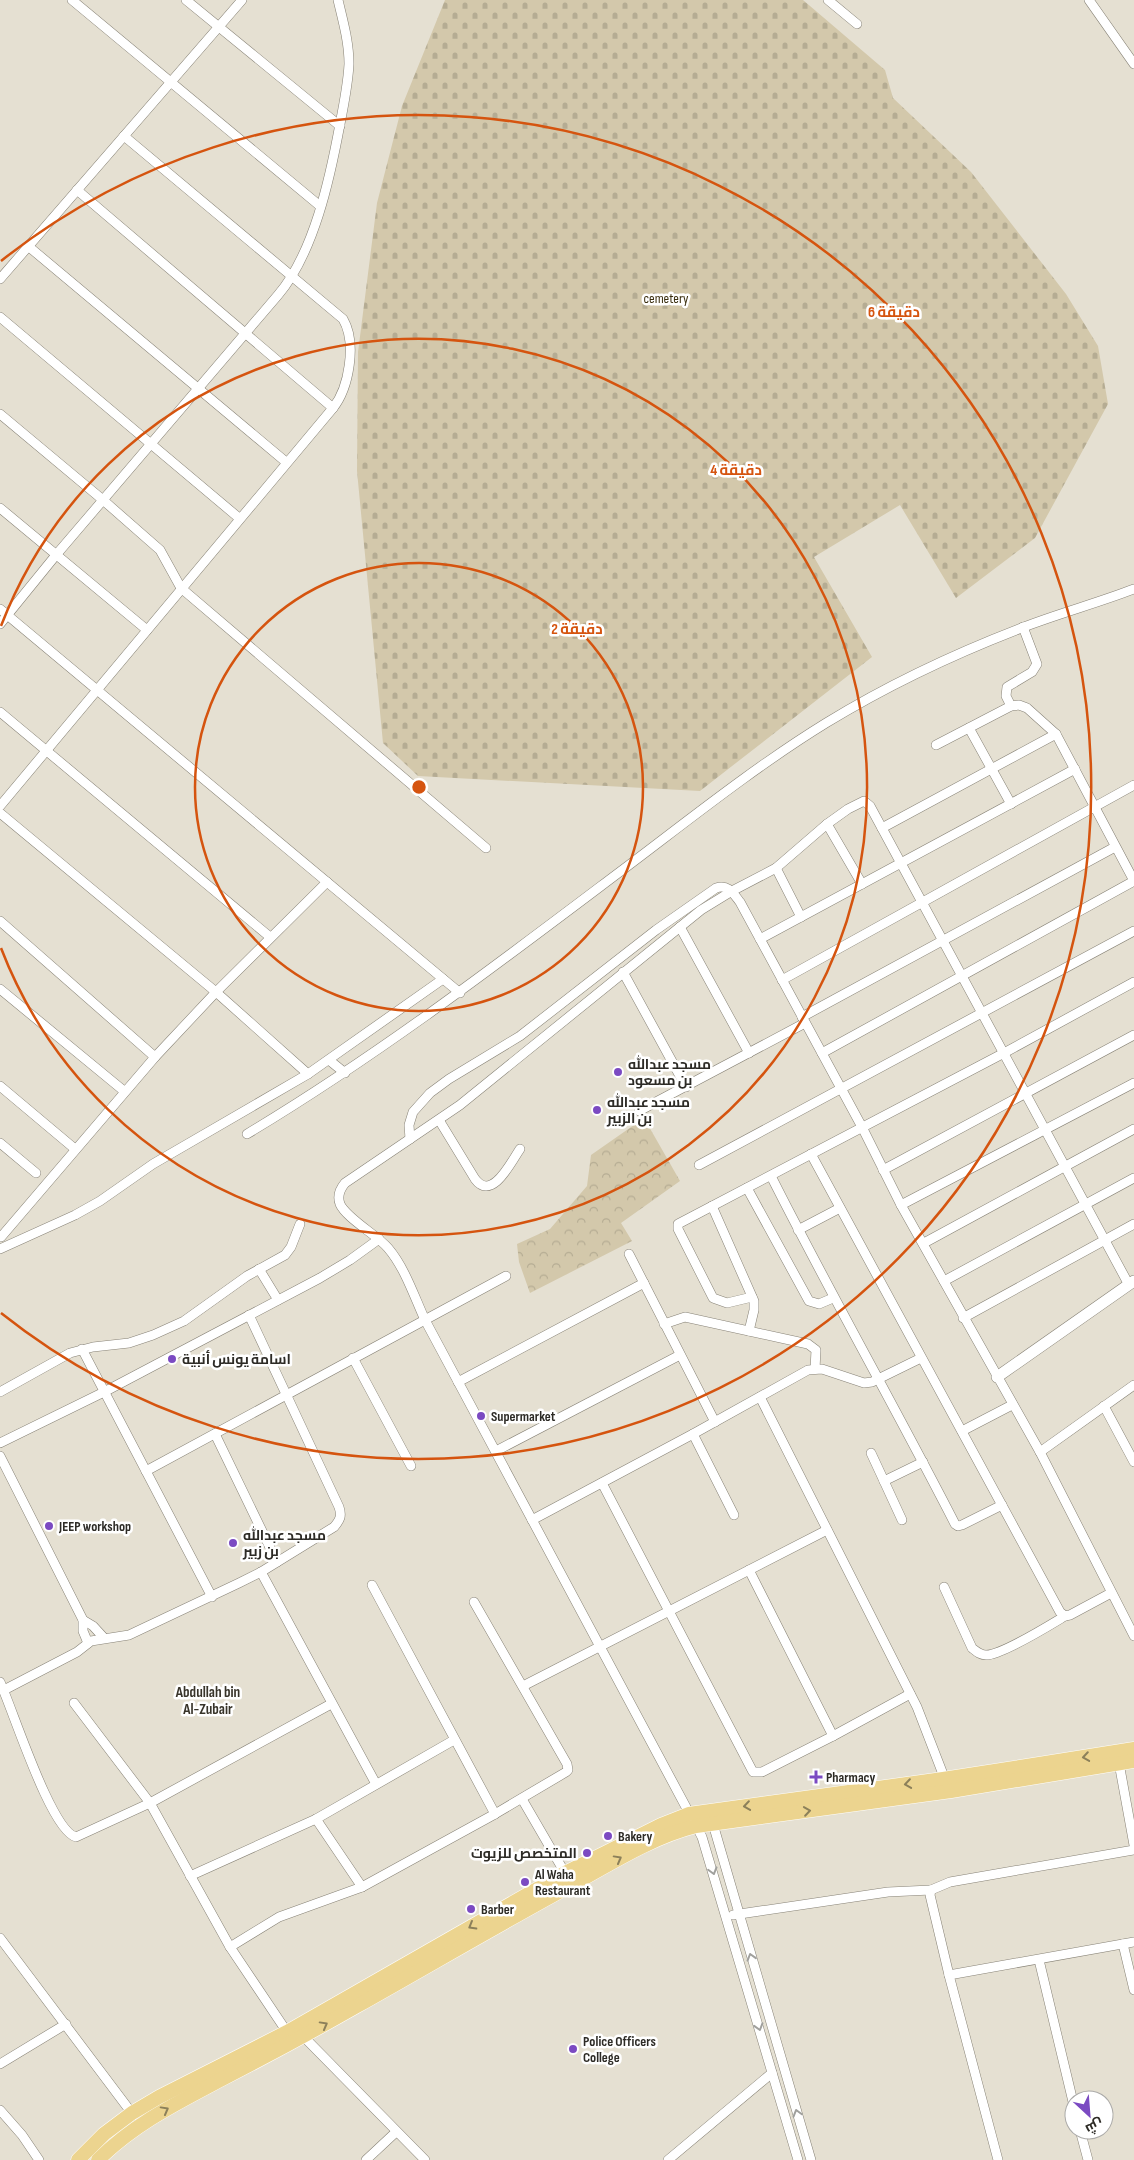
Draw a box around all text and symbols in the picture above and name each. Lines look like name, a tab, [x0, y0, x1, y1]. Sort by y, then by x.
park label: cemetery	[643, 290, 689, 307]
text: 6 دقيقة	[868, 303, 920, 322]
text: 4 دقيقة	[710, 461, 762, 480]
text: 2 دقيقة	[551, 620, 603, 639]
centre of rings	[410, 778, 428, 796]
place label: مسجد عبدالله بن مسعود	[628, 1055, 711, 1089]
marker: مسجد عبدالله بن مسعود	[612, 1066, 624, 1078]
place label: مسجد عبدالله بن الزبير	[606, 1093, 690, 1127]
marker: مسجد عبدالله بن الزبير	[591, 1104, 603, 1116]
place label: اسامة يونس أنبية	[182, 1350, 291, 1368]
marker: اسامة يونس أنبية	[166, 1353, 178, 1365]
place label: Supermarket	[491, 1408, 556, 1425]
marker: Supermarket	[475, 1410, 487, 1422]
place label: JEEP workshop	[58, 1518, 131, 1535]
marker: JEEP workshop	[43, 1520, 55, 1532]
place label: مسجد عبدالله بن زبير	[242, 1526, 326, 1560]
marker: مسجد عبدالله بن زبير	[227, 1537, 239, 1549]
district label: Abdullah bin Al-Zubair	[175, 1683, 240, 1719]
one-way arrow	[1081, 1751, 1089, 1762]
place label: Pharmacy	[826, 1769, 875, 1786]
marker: Pharmacy	[810, 1771, 822, 1783]
one-way arrow	[904, 1778, 912, 1789]
one-way arrow	[743, 1801, 751, 1811]
one-way arrow	[803, 1806, 811, 1816]
place label: Bakery	[618, 1828, 653, 1845]
marker: Bakery	[602, 1830, 614, 1842]
place label: المتخصص للزيوت	[471, 1845, 577, 1862]
marker: المتخصص للزيوت	[581, 1847, 593, 1859]
one-way arrow	[613, 1856, 622, 1866]
place label: Al Waha Restaurant	[534, 1866, 591, 1899]
one-way arrow	[707, 1867, 718, 1876]
marker: Al Waha Restaurant	[519, 1876, 531, 1888]
place label: Barber	[481, 1901, 515, 1918]
marker: Barber	[465, 1903, 477, 1915]
one-way arrow	[469, 1920, 478, 1930]
one-way arrow	[746, 1954, 756, 1962]
one-way arrow	[318, 2021, 327, 2031]
one-way arrow	[753, 2023, 763, 2031]
place label: Police Officers College	[583, 2033, 656, 2066]
marker: Police Officers College	[567, 2043, 579, 2055]
north arrow	[1064, 2090, 1114, 2140]
one-way arrow	[160, 2106, 169, 2116]
one-way arrow	[793, 2110, 803, 2118]
text: ش	[1083, 2115, 1106, 2138]

